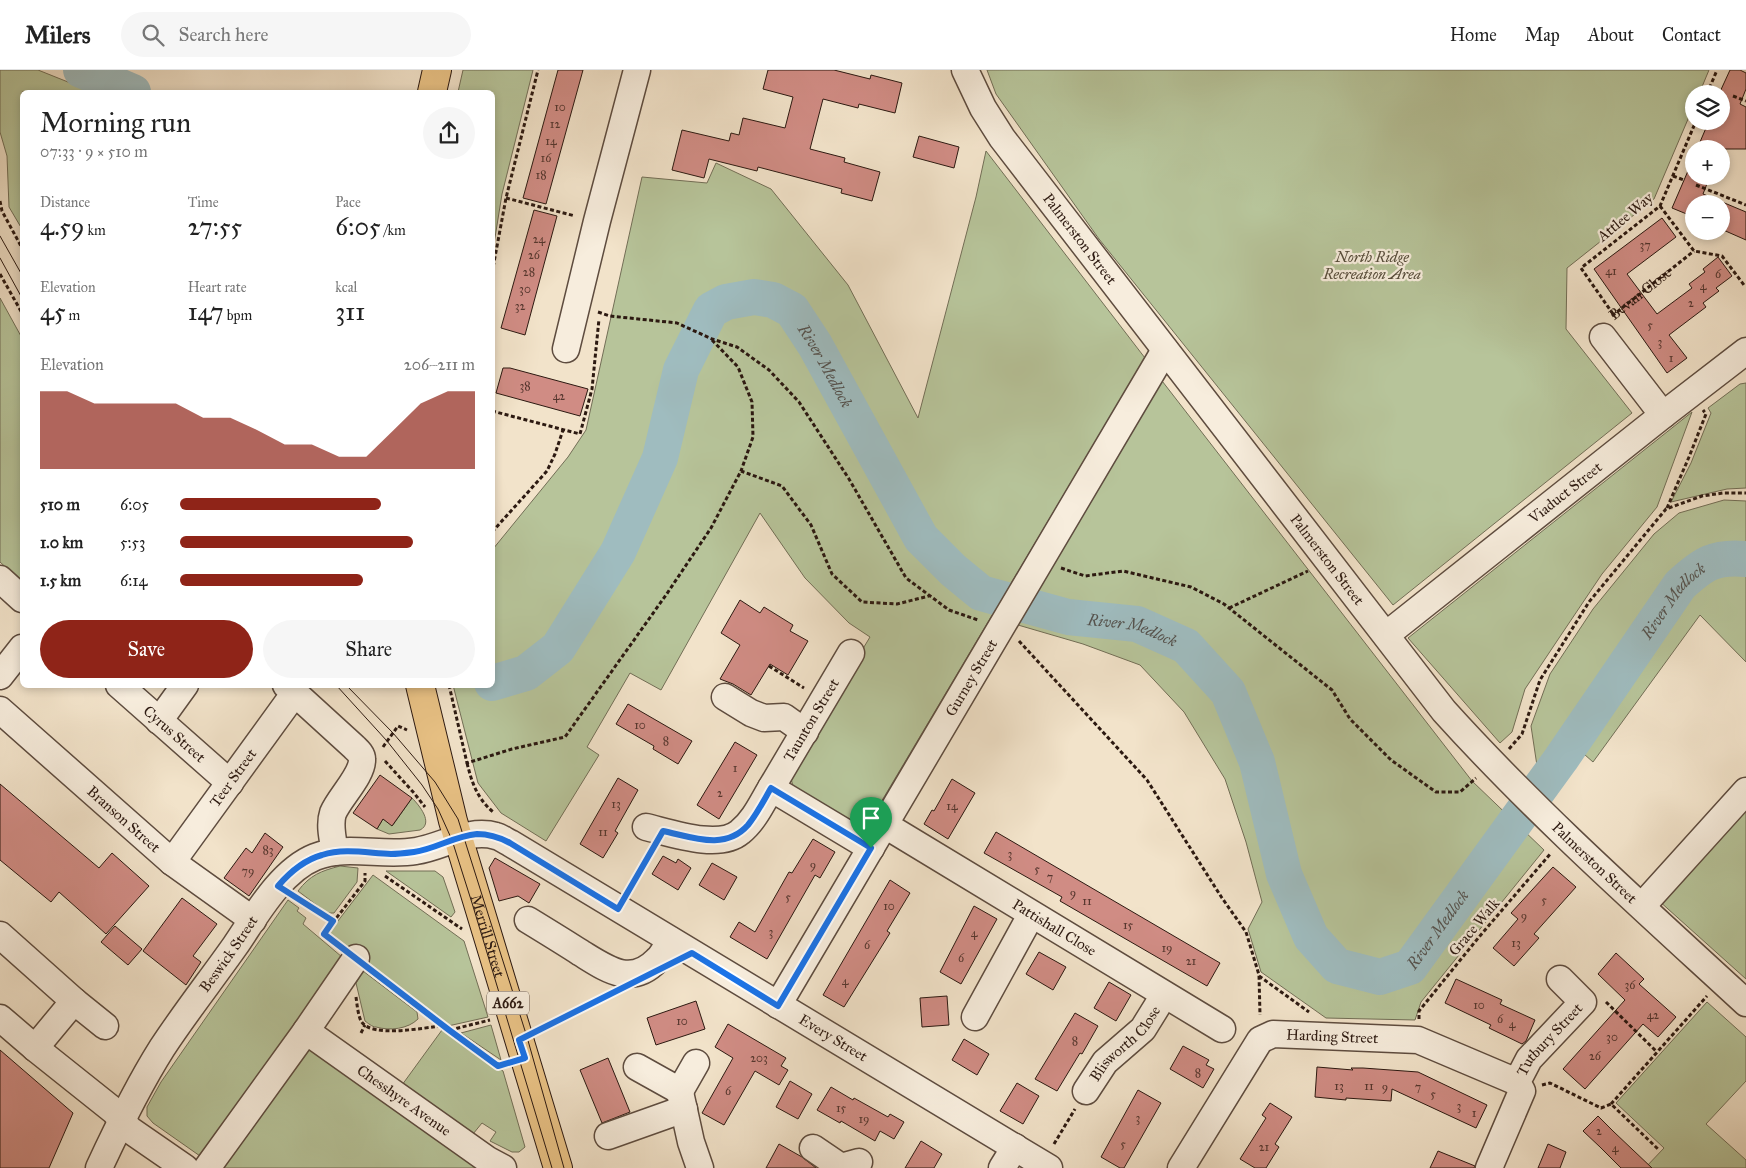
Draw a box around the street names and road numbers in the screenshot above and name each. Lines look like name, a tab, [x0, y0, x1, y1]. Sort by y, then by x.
street label: Attlee Way	[1593, 188, 1657, 246]
street label: Palmerston Street	[1039, 190, 1121, 289]
street label: Bevan Close	[1605, 263, 1675, 324]
street label: Viaduct Street	[1524, 458, 1606, 528]
street label: Palmerston Street	[1286, 510, 1368, 609]
street label: Gurney Street	[942, 635, 1001, 720]
street label: Taunton Street	[780, 675, 843, 765]
street label: Cyrus Street	[140, 702, 210, 767]
street label: Teer Street	[206, 745, 261, 811]
street label: Branson Street	[83, 782, 165, 857]
street label: Palmerston Street	[1548, 818, 1641, 908]
street label: Merrill Street	[467, 892, 509, 980]
street label: Pattishall Close	[1009, 895, 1100, 960]
street label: Grace Walk	[1445, 895, 1503, 959]
street label: Beswick Street	[196, 912, 262, 996]
road number: A662	[487, 991, 529, 1014]
street label: Tutbury Street	[1513, 999, 1587, 1079]
street label: Blisworth Close	[1086, 1003, 1164, 1085]
street label: Every Street	[796, 1010, 871, 1066]
street label: Harding Street	[1286, 1026, 1379, 1047]
street label: Chesshyre Avenue	[353, 1061, 454, 1140]

